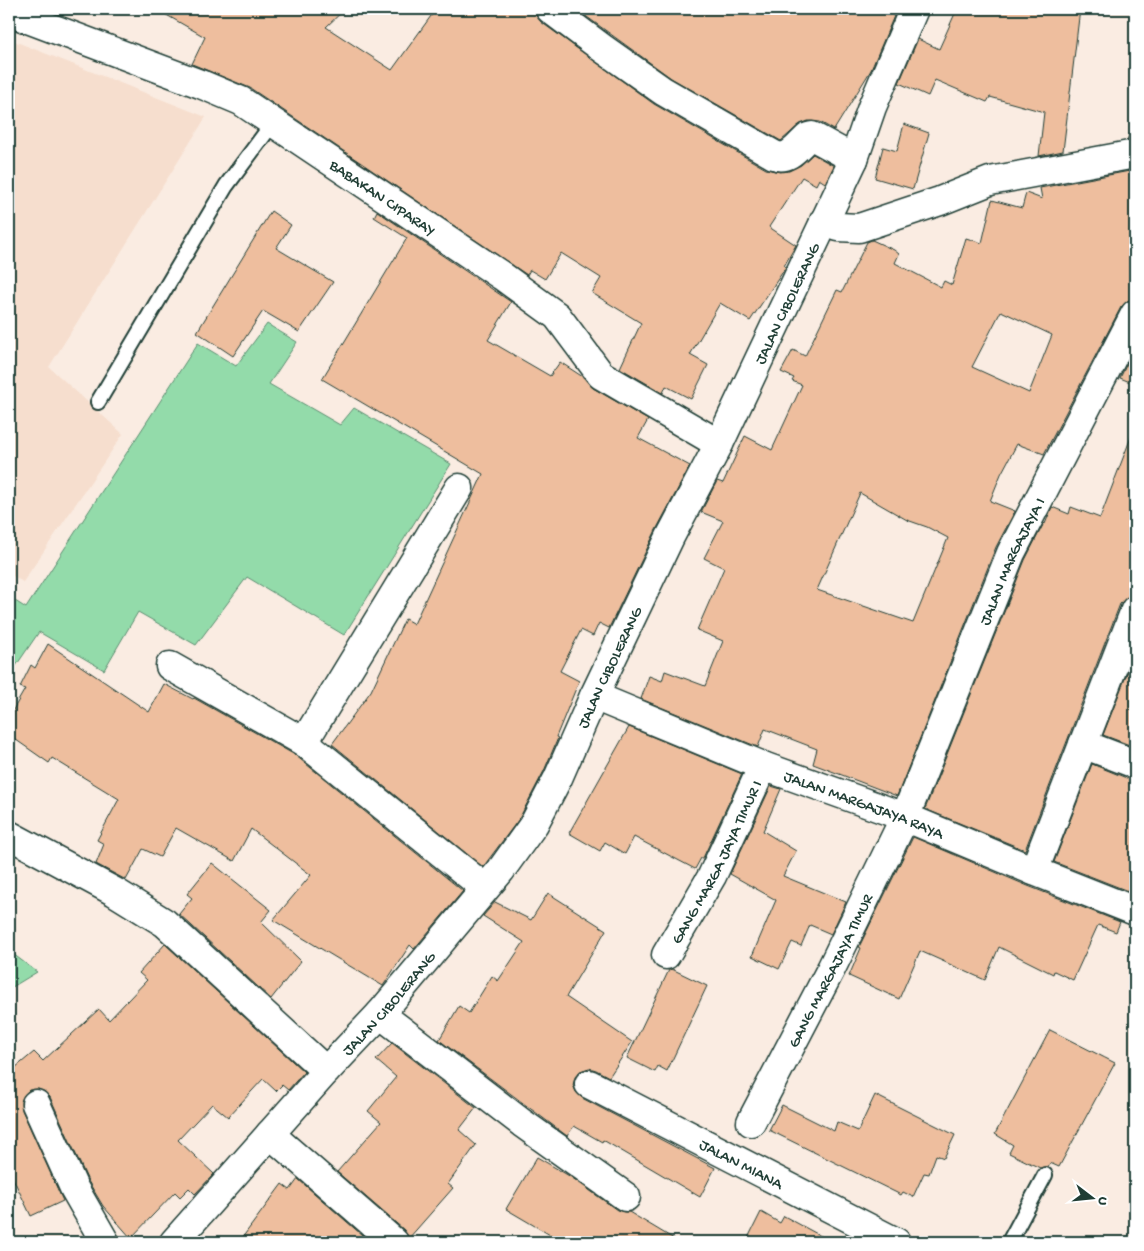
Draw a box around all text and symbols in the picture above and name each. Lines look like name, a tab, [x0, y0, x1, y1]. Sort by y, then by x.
street label: BABAKAN CIPARAY	[324, 156, 438, 242]
street label: JALAN CIBOLERANG	[752, 240, 826, 368]
street label: JALAN MARGAJAYA I	[977, 495, 1051, 629]
street label: JALAN CIBOLERANG	[575, 604, 649, 732]
street label: JALAN MARGAJAYA RAYA	[781, 768, 947, 846]
street label: GANG MARGA JAYA TIMUR I	[669, 778, 768, 948]
street label: GANG MARGAJAYA TIMUR	[786, 891, 879, 1052]
street label: JALAN CIBOLERANG	[340, 948, 442, 1061]
street label: JALAN MIANA	[695, 1136, 787, 1196]
north arrow	[1066, 1174, 1116, 1224]
text: U	[1093, 1195, 1111, 1207]

